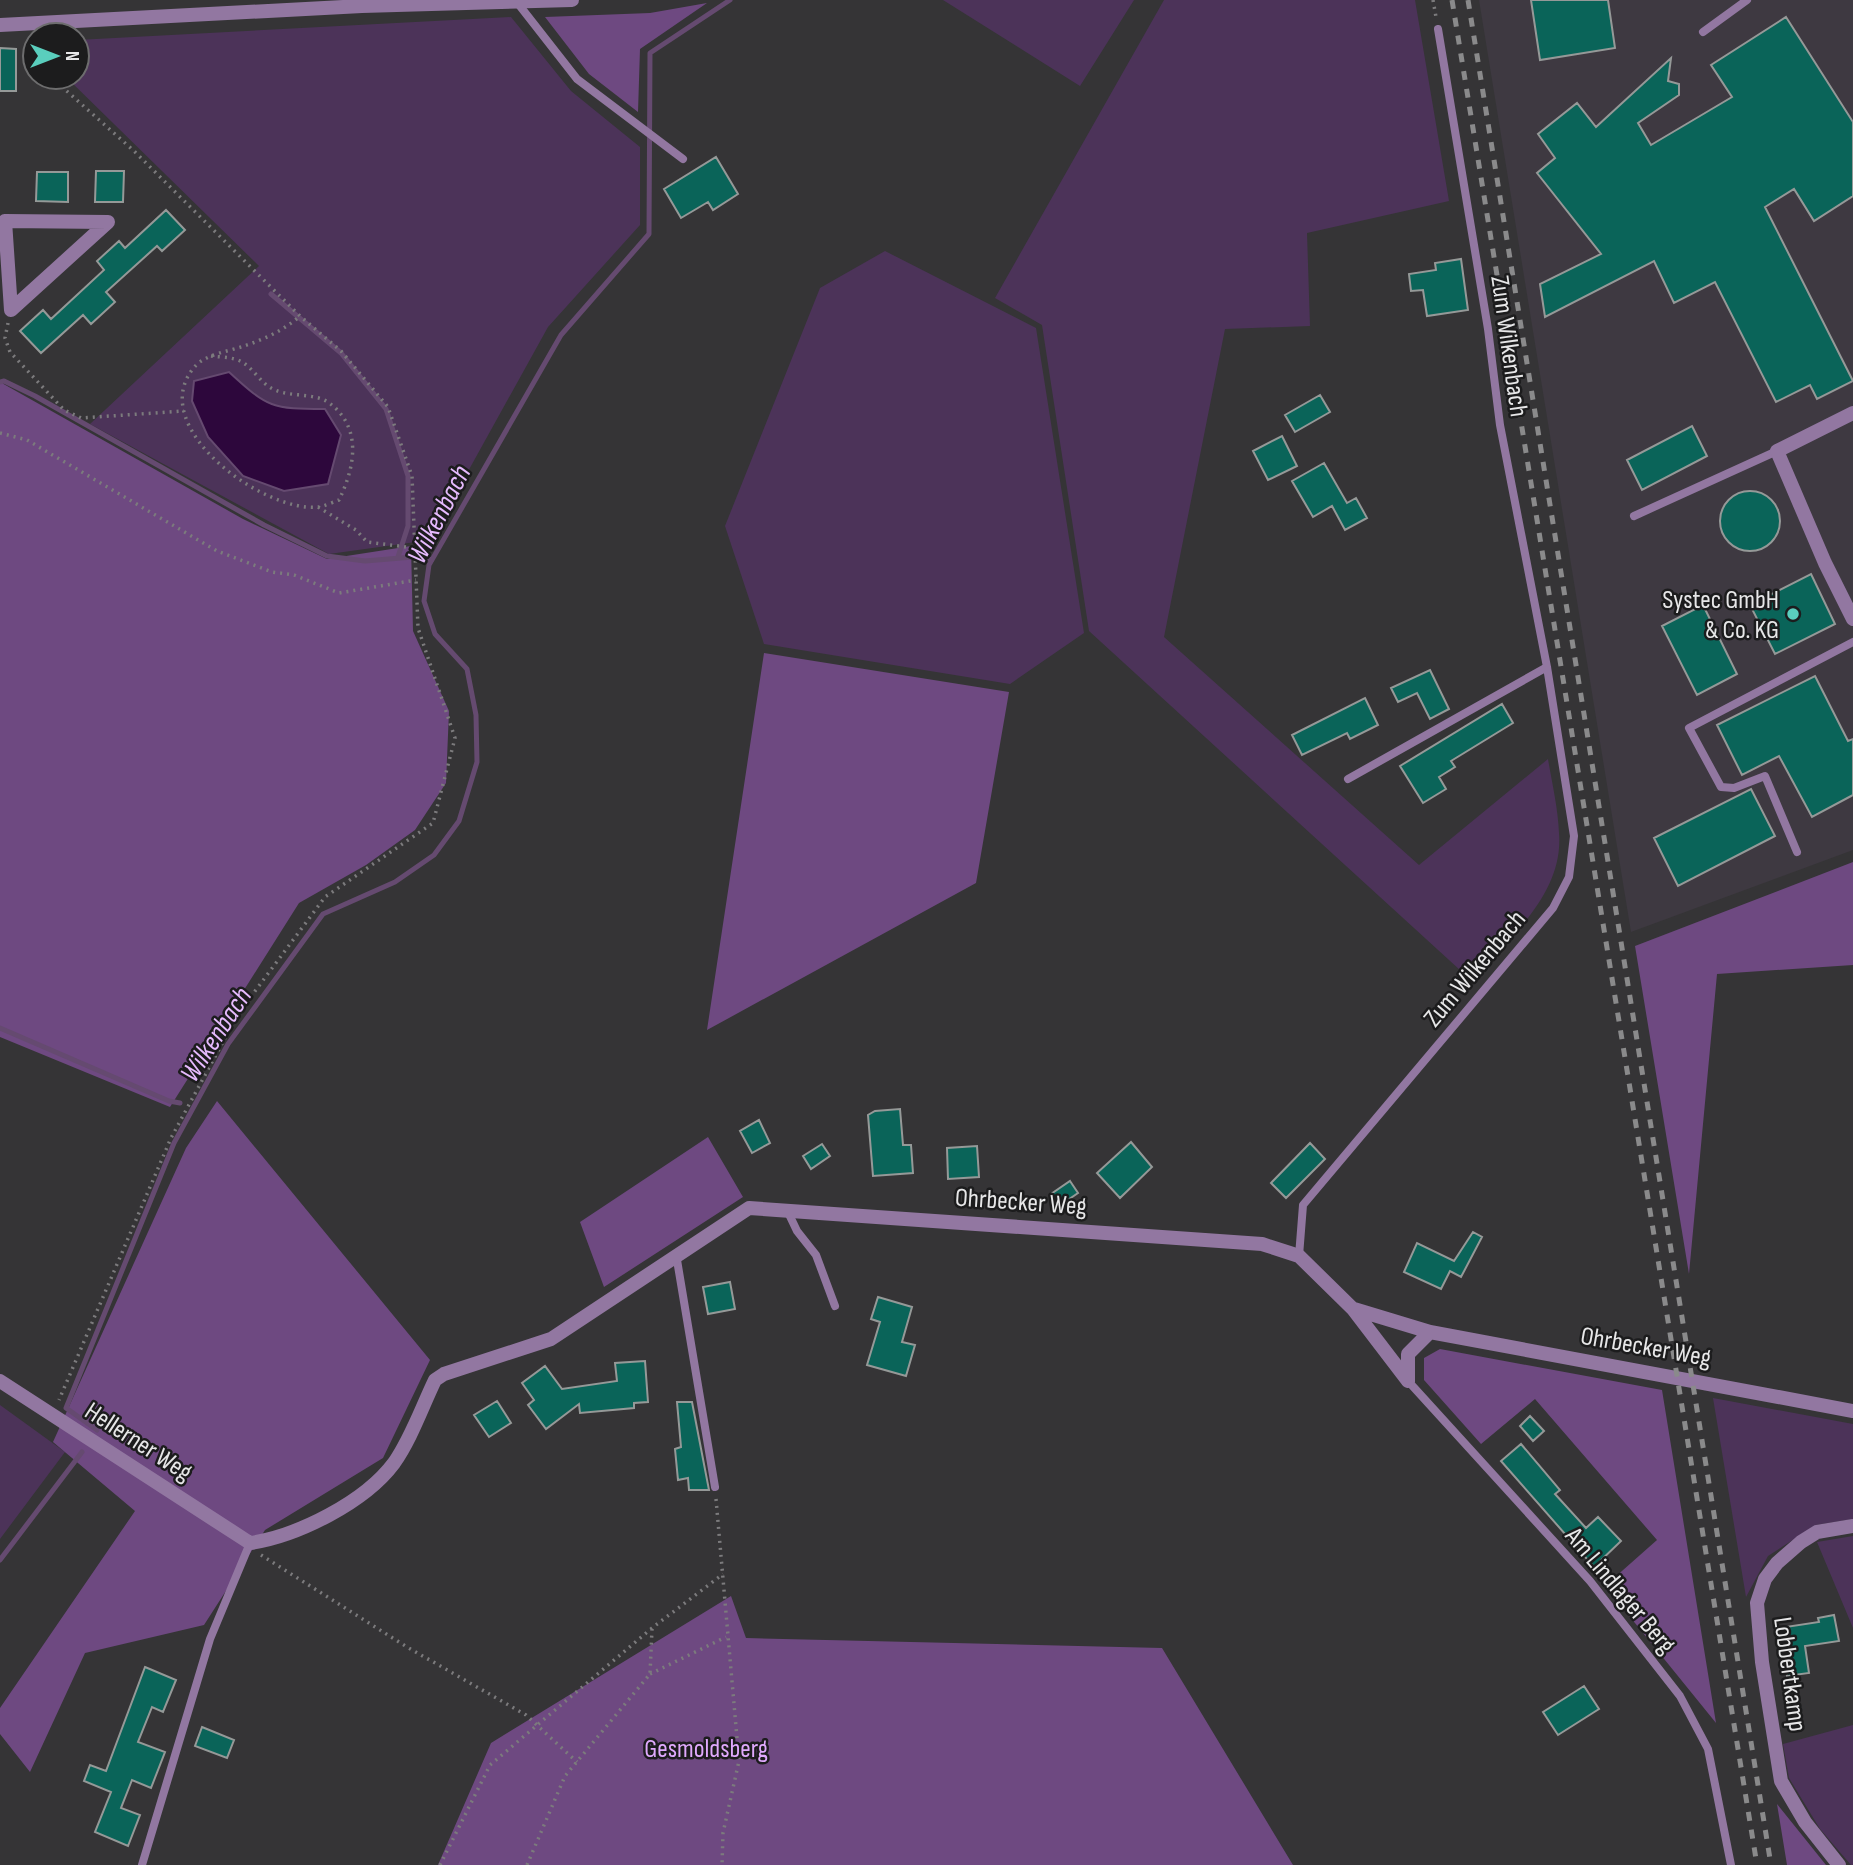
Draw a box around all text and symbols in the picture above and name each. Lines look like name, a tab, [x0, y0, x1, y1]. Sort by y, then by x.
north arrow	[21, 21, 91, 91]
text: N	[60, 51, 83, 61]
street label: Zum Wilkenbach	[1483, 274, 1534, 419]
water label: Wilkenbach	[401, 460, 478, 569]
place label: Systec GmbH & Co. KG	[1662, 585, 1779, 646]
marker: Systec GmbH & Co. KG	[1785, 606, 1801, 622]
street label: Zum Wilkenbach	[1418, 905, 1533, 1033]
water label: Wilkenbach	[174, 981, 259, 1088]
street label: Ohrbecker Weg	[954, 1182, 1088, 1223]
street label: Ohrbecker Weg	[1578, 1321, 1713, 1374]
street label: Hellerner Weg	[79, 1396, 198, 1488]
street label: Am Lindlager Berg	[1557, 1521, 1682, 1660]
street label: Lobbertkamp	[1766, 1615, 1813, 1733]
park label: Gesmoldsberg	[644, 1734, 768, 1765]

